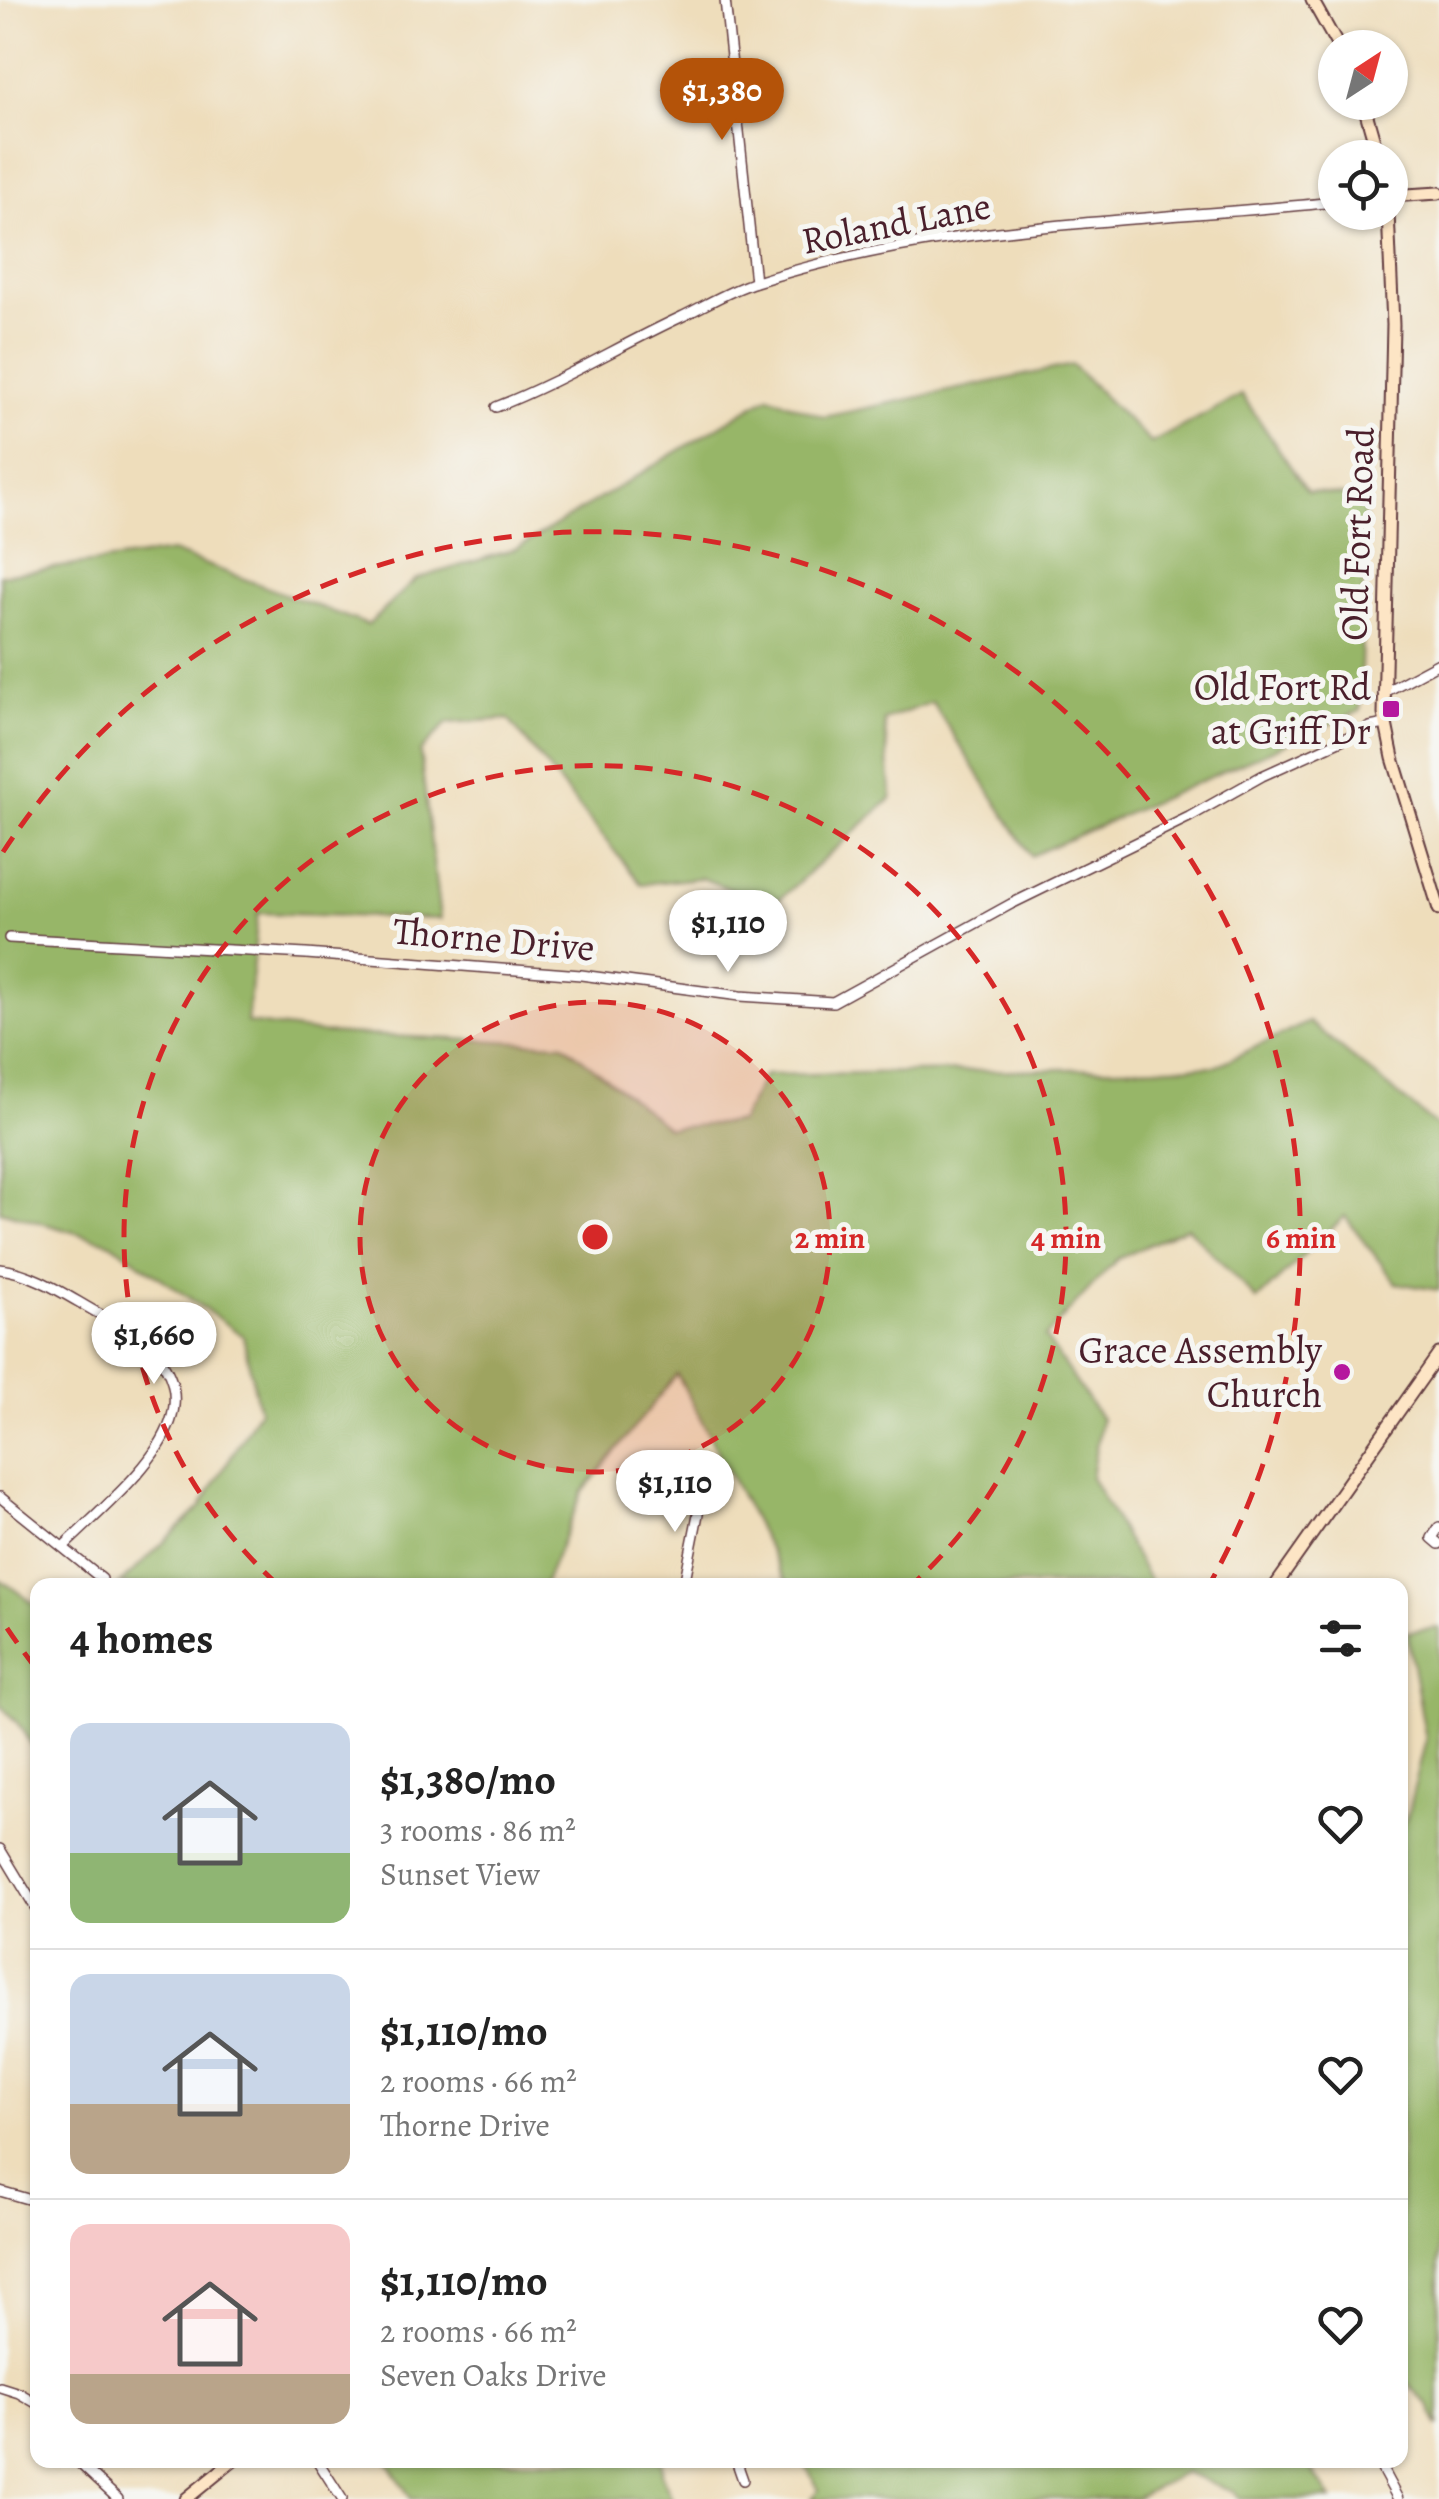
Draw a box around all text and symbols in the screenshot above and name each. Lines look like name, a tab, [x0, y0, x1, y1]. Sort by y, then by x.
north arrow	[1318, 30, 1408, 120]
map controls	[1318, 30, 1408, 230]
pin: $1,380	[641, 58, 803, 143]
text: $1,380	[682, 68, 762, 112]
button: locate	[1318, 140, 1408, 230]
street label: Roland Lane	[797, 179, 995, 267]
street label: Old Fort Road	[1327, 426, 1387, 642]
place label: Old Fort Rd at Griff Dr	[1194, 661, 1372, 757]
marker: Old Fort Rd at Griff Dr	[1380, 698, 1402, 720]
pin: $1,110	[647, 890, 809, 975]
text: $1,110	[691, 900, 765, 944]
street label: Thorne Drive	[391, 904, 597, 974]
text: 2 min	[795, 1218, 865, 1258]
text: 4 min	[1031, 1218, 1101, 1258]
text: 6 min	[1266, 1218, 1336, 1258]
centre of rings	[577, 1219, 613, 1255]
pin: $1,660	[73, 1302, 235, 1387]
text: $1,660	[114, 1312, 194, 1356]
place label: Grace Assembly Church	[1079, 1324, 1323, 1420]
marker: Grace Assembly Church	[1331, 1361, 1353, 1383]
pin: $1,110	[594, 1450, 756, 1535]
text: $1,110	[638, 1460, 712, 1504]
text: 4 homes	[70, 1610, 213, 1667]
icon: filters	[1313, 1611, 1368, 1666]
text: $1,380/mo	[380, 1751, 556, 1808]
icon: home	[150, 1763, 270, 1883]
icon: heart	[1313, 1796, 1368, 1851]
text: 3 rooms · 86 m²	[380, 1808, 576, 1852]
text: Sunset View	[380, 1852, 540, 1896]
text: $1,110/mo	[380, 2002, 548, 2059]
icon: home	[150, 2014, 270, 2134]
icon: heart	[1313, 2047, 1368, 2102]
text: 2 rooms · 66 m²	[380, 2059, 577, 2103]
text: Thorne Drive	[380, 2103, 550, 2147]
text: $1,110/mo	[380, 2252, 548, 2309]
icon: home	[150, 2264, 270, 2384]
icon: heart	[1313, 2297, 1368, 2352]
text: 2 rooms · 66 m²	[380, 2309, 577, 2353]
text: Seven Oaks Drive	[380, 2353, 607, 2397]

